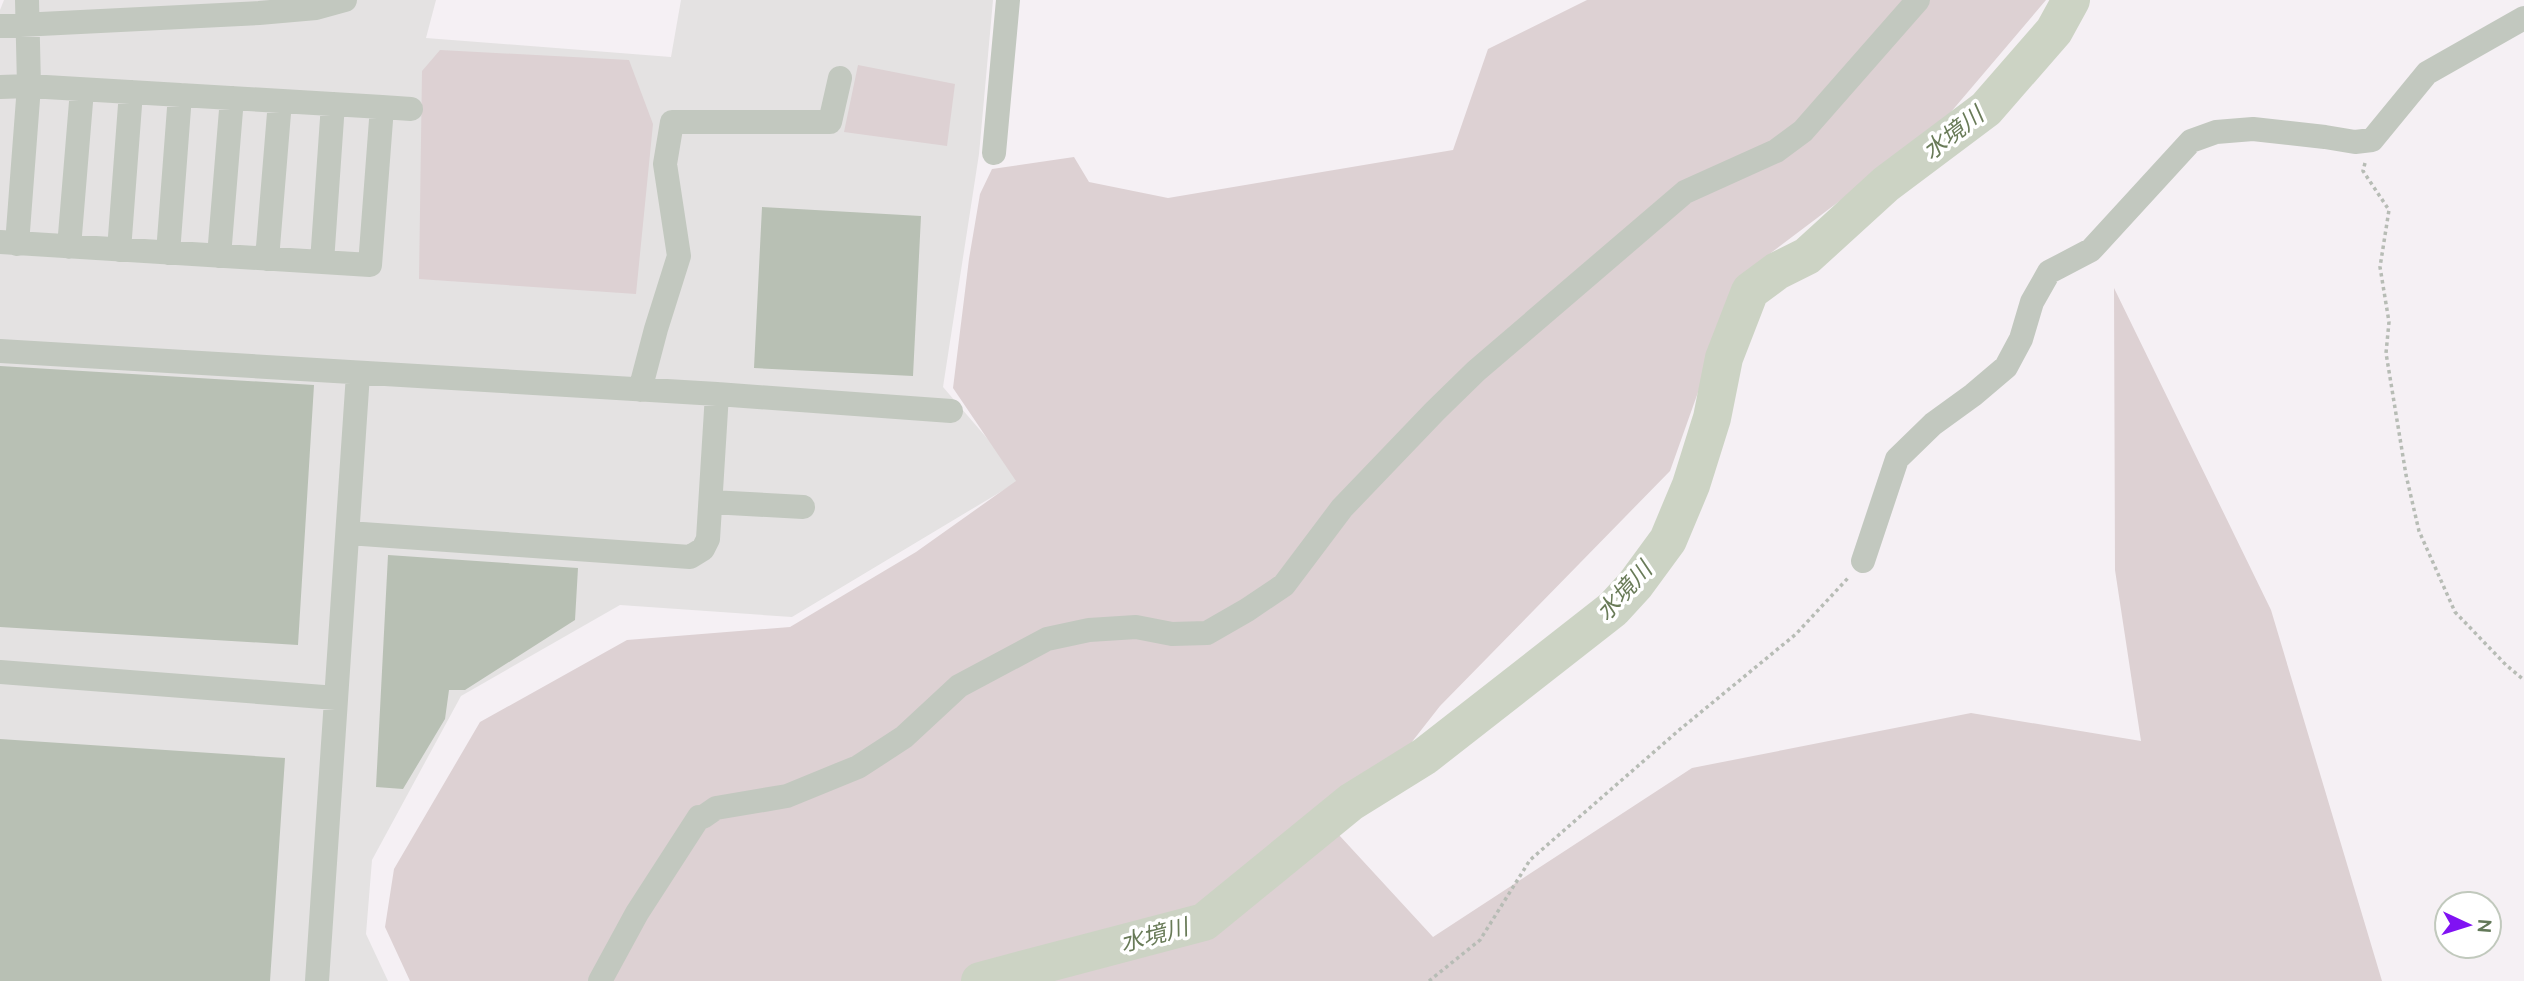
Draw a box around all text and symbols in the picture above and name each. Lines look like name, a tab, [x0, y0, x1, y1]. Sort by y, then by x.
water label: 水境川	[1918, 100, 1990, 164]
water label: 水境川	[1591, 554, 1658, 625]
north arrow	[2433, 890, 2503, 960]
water label: 水境川	[1117, 913, 1193, 956]
text: N	[2473, 918, 2496, 934]

